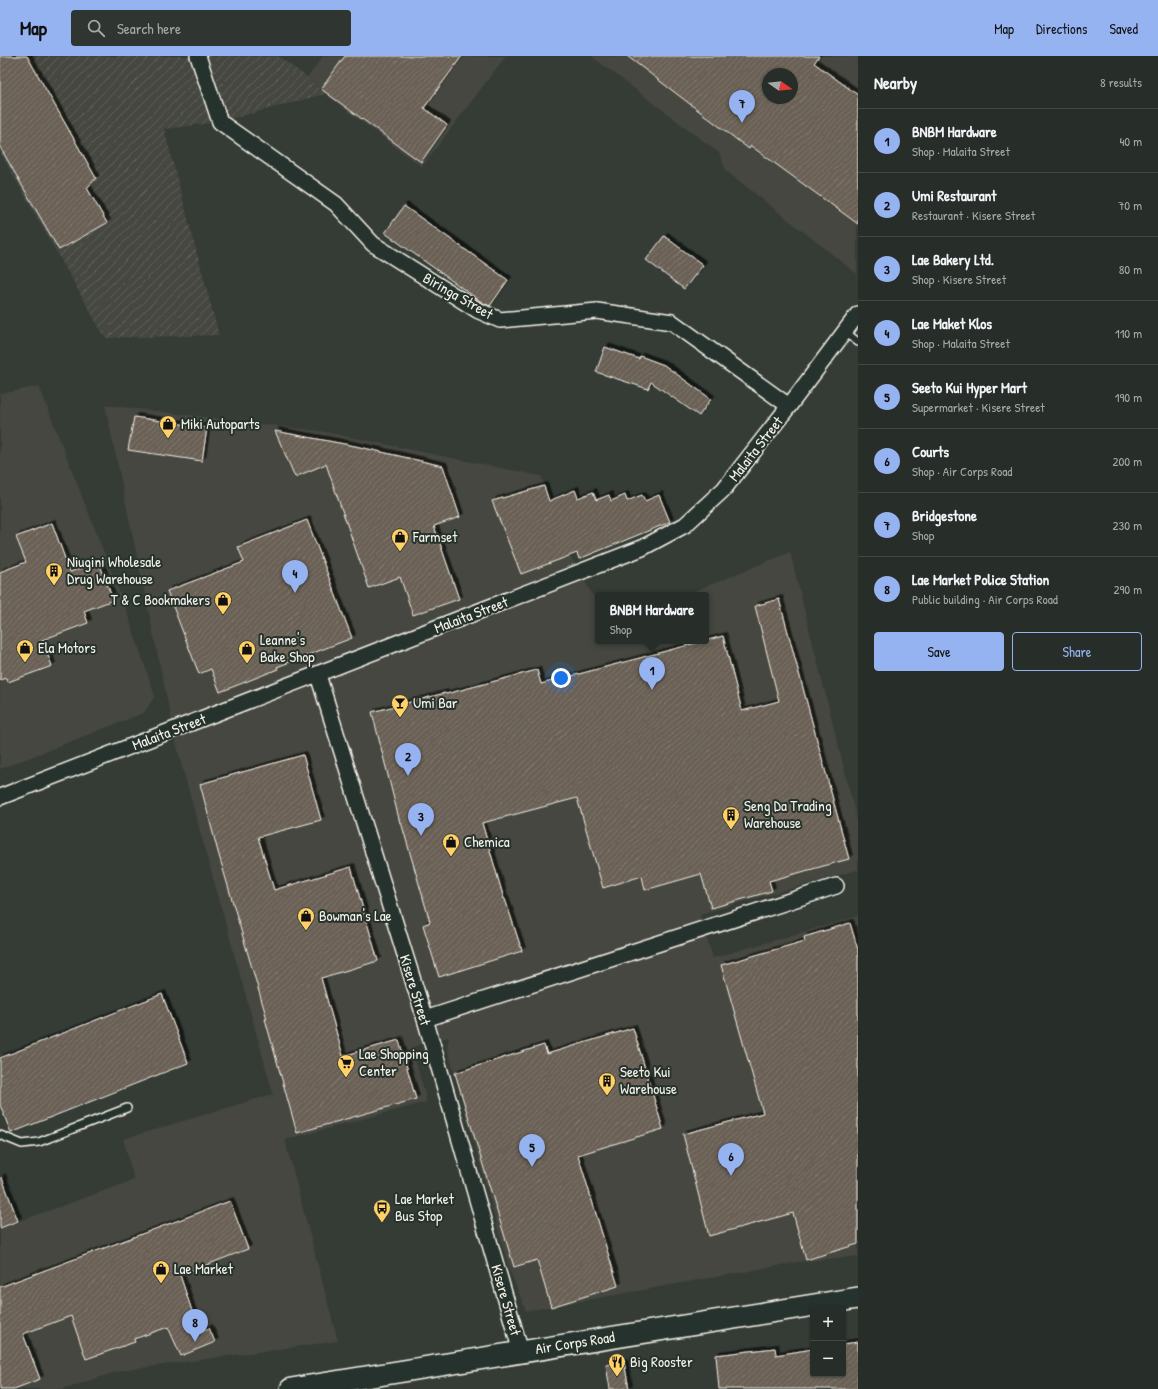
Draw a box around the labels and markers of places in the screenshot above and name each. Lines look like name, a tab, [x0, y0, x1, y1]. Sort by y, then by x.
pin: 7	[729, 90, 755, 123]
place label: Miki Autoparts	[181, 413, 260, 434]
shop icon: Miki Autoparts	[158, 414, 178, 439]
place label: Farmset	[412, 526, 458, 547]
shop icon: Farmset	[390, 527, 410, 552]
place label: Niugini Wholesale Drug Warehouse	[67, 551, 161, 589]
pin: 4	[282, 560, 308, 593]
building icon: Niugini Wholesale Drug Warehouse	[44, 561, 64, 586]
place label: T & C Bookmakers	[111, 589, 210, 610]
shop icon: T & C Bookmakers	[213, 590, 233, 615]
place label: Leanne's Bake Shop	[260, 629, 315, 667]
place label: Ela Motors	[38, 637, 96, 658]
shop icon: Ela Motors	[15, 638, 35, 663]
shop icon: Leanne's Bake Shop	[237, 639, 257, 664]
pin: 1	[639, 657, 665, 690]
place label: Umi Bar	[413, 692, 458, 713]
bar icon: Umi Bar	[390, 693, 410, 718]
pin: 2	[395, 743, 421, 776]
place label: Seng Da Trading Warehouse	[744, 795, 832, 833]
pin: 3	[408, 803, 434, 836]
building icon: Seng Da Trading Warehouse	[721, 805, 741, 830]
place label: Chemica	[464, 831, 510, 852]
shop icon: Chemica	[441, 832, 461, 857]
place label: Bowman's Lae	[319, 905, 392, 926]
shop icon: Bowman's Lae	[296, 906, 316, 931]
place label: Lae Shopping Center	[359, 1043, 429, 1081]
supermarket icon: Lae Shopping Center	[336, 1053, 356, 1078]
place label: Seeto Kui Warehouse	[620, 1061, 677, 1099]
building icon: Seeto Kui Warehouse	[597, 1071, 617, 1096]
pin: 5	[519, 1134, 545, 1167]
pin: 6	[718, 1143, 744, 1176]
place label: Lae Market Bus Stop	[395, 1188, 455, 1226]
bus stop icon: Lae Market Bus Stop	[372, 1198, 392, 1223]
place label: Lae Market	[174, 1258, 234, 1279]
shop icon: Lae Market	[151, 1259, 171, 1284]
pin: 8	[182, 1309, 208, 1342]
place label: Big Rooster	[630, 1351, 693, 1372]
restaurant icon: Big Rooster	[607, 1352, 627, 1377]

